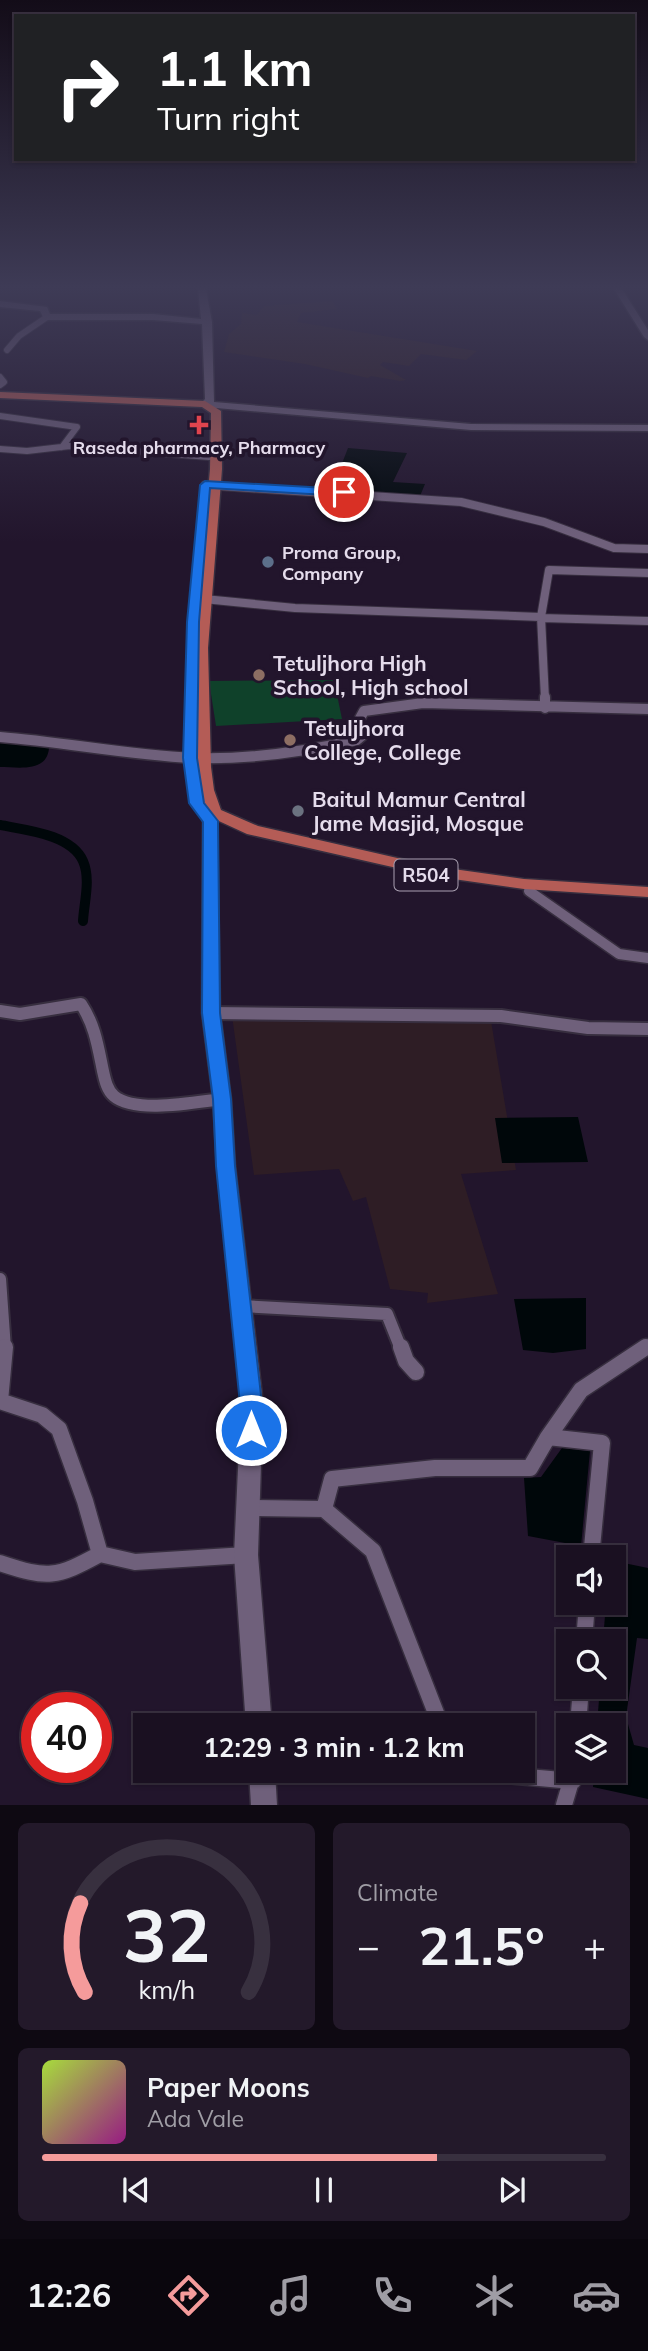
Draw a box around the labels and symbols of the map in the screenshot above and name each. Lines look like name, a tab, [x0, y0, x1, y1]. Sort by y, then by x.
marker: Raseda pharmacy, Pharmacy	[191, 417, 207, 433]
place label: Raseda pharmacy, Pharmacy	[73, 436, 325, 459]
pin	[314, 462, 374, 522]
place label: Proma Group, Company	[282, 541, 401, 585]
marker: Proma Group, Company	[260, 554, 276, 570]
place label: Tetuljhora High School, High school	[273, 650, 468, 700]
marker: Tetuljhora High School, High school	[251, 667, 267, 683]
place label: Tetuljhora College, College	[304, 715, 461, 765]
marker: Tetuljhora College, College	[282, 732, 298, 748]
place label: Baitul Mamur Central Jame Masjid, Mosque	[312, 786, 526, 836]
marker: Baitul Mamur Central Jame Masjid, Mosque	[290, 803, 306, 819]
road number: R504	[394, 860, 458, 890]
position arrow	[214, 1393, 288, 1467]
speed limit sign: 40	[21, 1692, 112, 1783]

